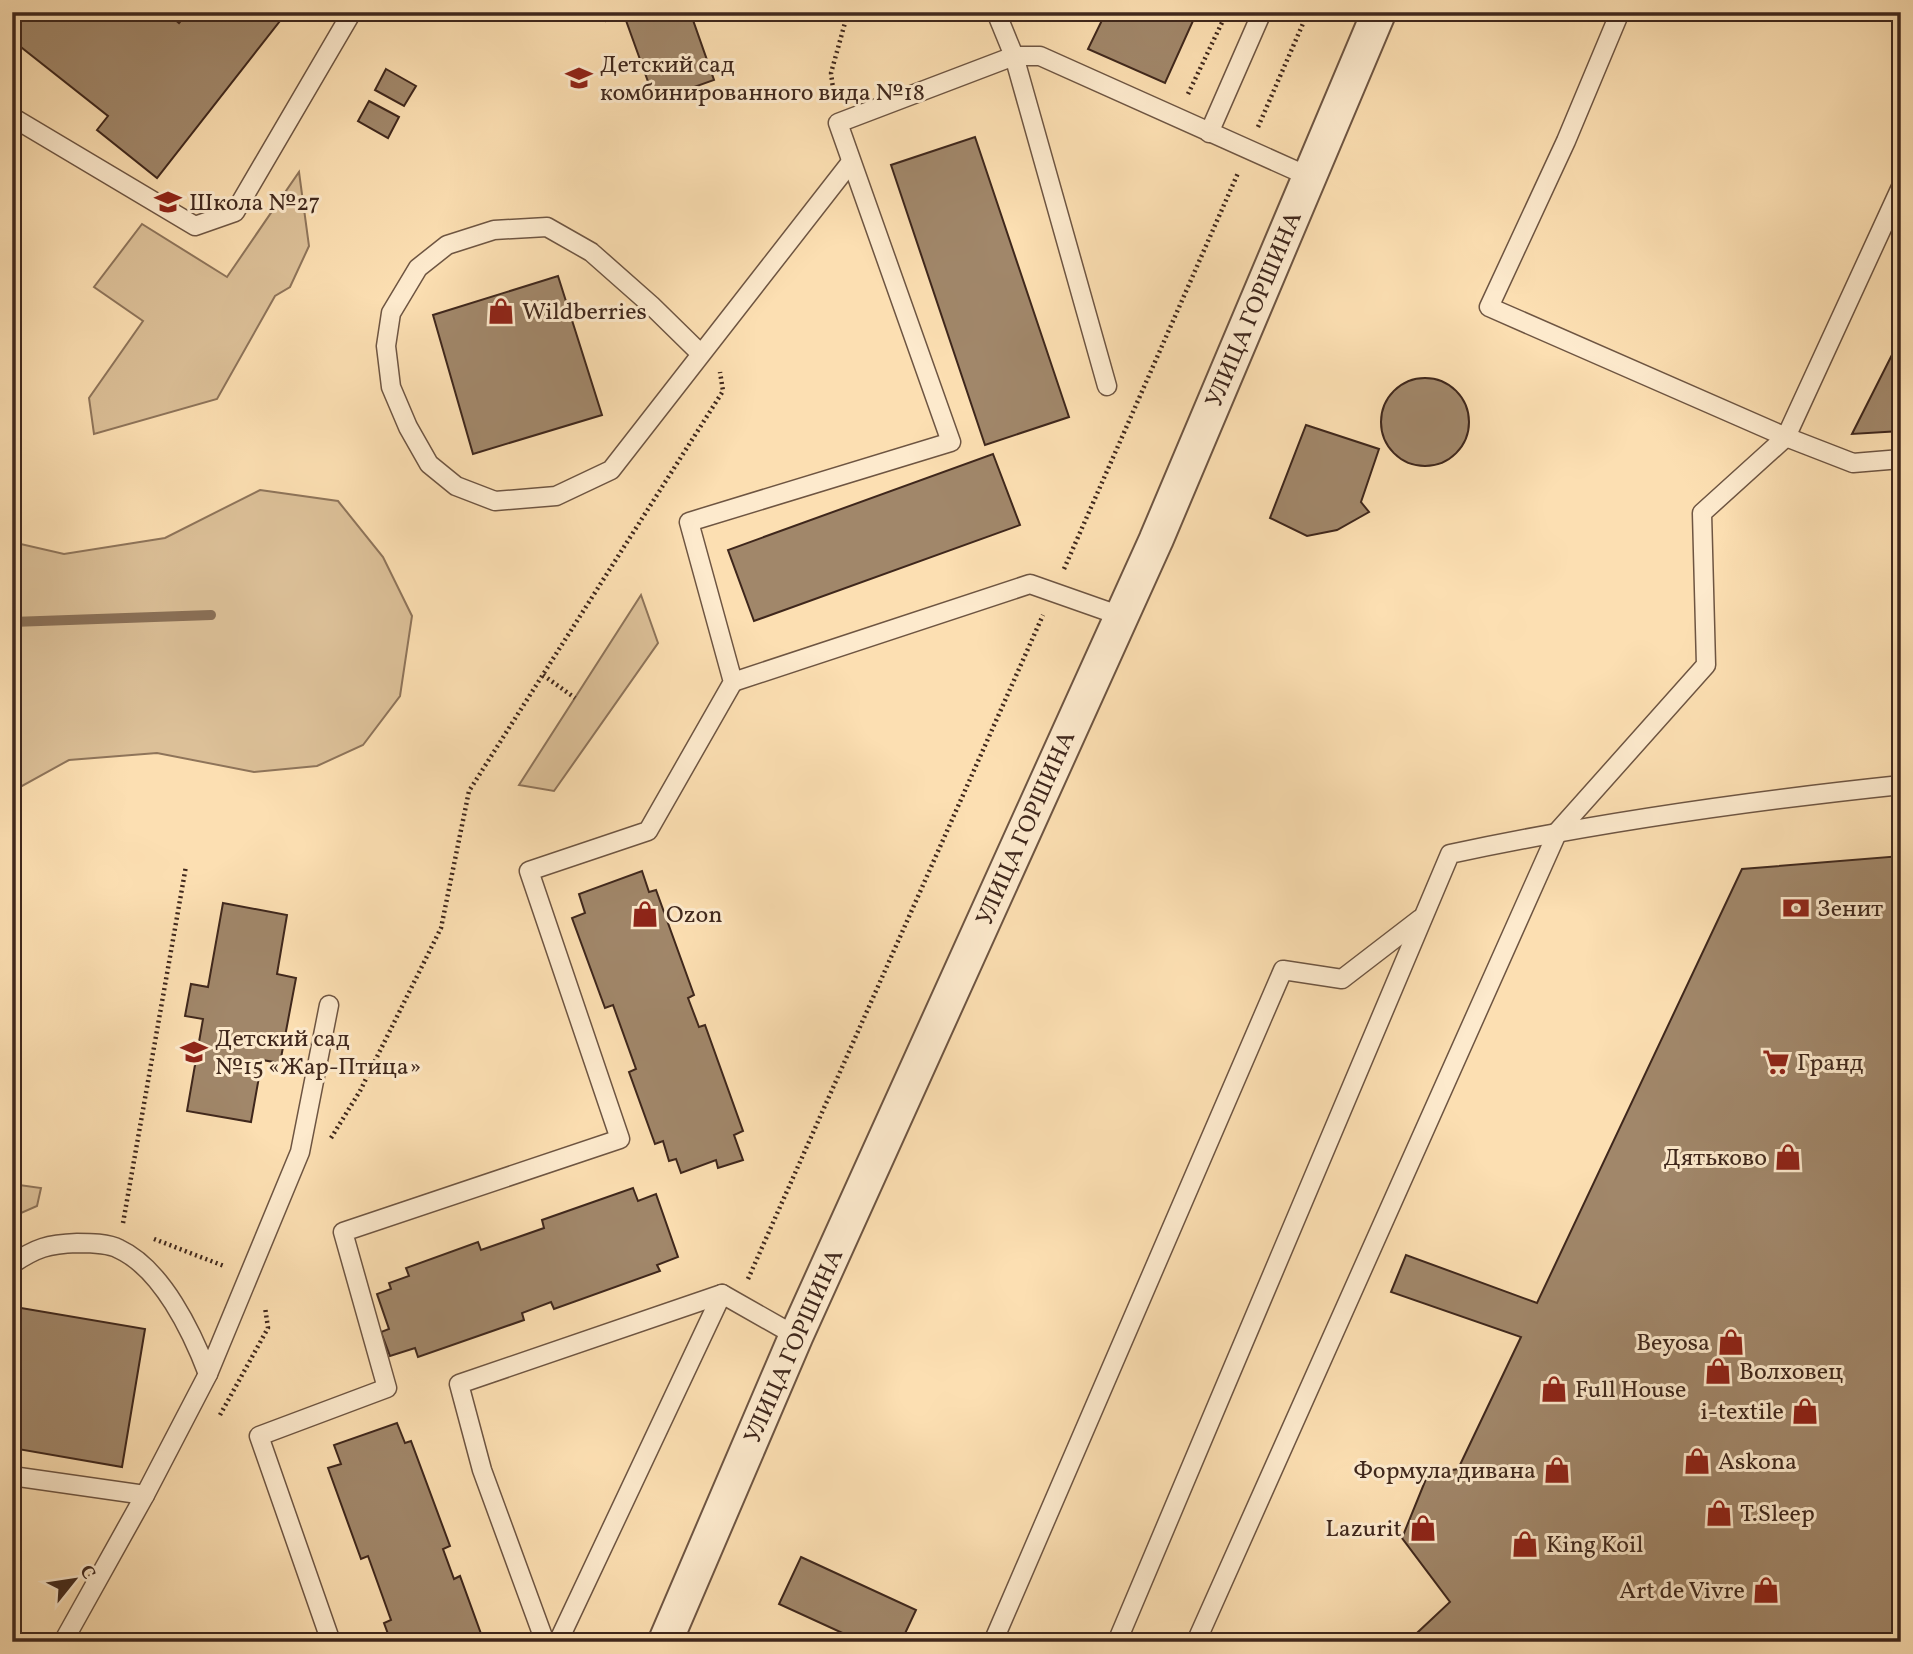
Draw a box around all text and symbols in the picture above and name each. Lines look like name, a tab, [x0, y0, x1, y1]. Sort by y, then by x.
place label: Детский сад комбинированного вида №18	[600, 49, 925, 111]
school or university icon: Детский сад комбинированного вида №18	[564, 63, 594, 93]
school or university icon: Школа №27	[153, 187, 183, 217]
place label: Школа №27	[189, 187, 320, 221]
street label: УЛИЦА ГОРШИНА	[1198, 206, 1312, 413]
shop icon: Wildberries	[486, 296, 516, 326]
place label: Wildberries	[522, 296, 647, 330]
street label: УЛИЦА ГОРШИНА	[969, 726, 1085, 932]
bank icon: Зенит	[1781, 893, 1811, 923]
place label: Зенит	[1817, 893, 1883, 927]
shop icon: Ozon	[630, 899, 660, 929]
place label: Ozon	[666, 899, 723, 933]
place label: Детский сад №15 «Жар-Птица»	[215, 1023, 421, 1085]
school or university icon: Детский сад №15 «Жар-Птица»	[179, 1037, 209, 1067]
supermarket icon: Гранд	[1761, 1047, 1791, 1077]
place label: Гранд	[1797, 1047, 1864, 1081]
place label: Дятьково	[1663, 1142, 1767, 1176]
shop icon: Дятьково	[1773, 1142, 1803, 1172]
street label: УЛИЦА ГОРШИНА	[737, 1244, 853, 1450]
place label: Beyosa	[1636, 1327, 1710, 1361]
shop icon: Beyosa	[1716, 1327, 1746, 1357]
shop icon: Волховец	[1703, 1356, 1733, 1386]
place label: Волховец	[1739, 1356, 1843, 1390]
shop icon: Full House	[1539, 1374, 1569, 1404]
place label: Full House	[1575, 1374, 1686, 1408]
place label: i-textile	[1700, 1396, 1784, 1430]
shop icon: i-textile	[1790, 1396, 1820, 1426]
shop icon: Askona	[1682, 1446, 1712, 1476]
place label: Askona	[1718, 1446, 1797, 1480]
place label: Формула дивана	[1354, 1455, 1536, 1489]
shop icon: Формула дивана	[1542, 1455, 1572, 1485]
shop icon: T.Sleep	[1704, 1498, 1734, 1528]
place label: T.Sleep	[1740, 1498, 1815, 1532]
place label: Lazurit	[1325, 1513, 1402, 1547]
shop icon: Lazurit	[1408, 1513, 1438, 1543]
shop icon: King Koil	[1510, 1529, 1540, 1559]
place label: King Koil	[1546, 1529, 1643, 1563]
north arrow	[38, 1546, 108, 1616]
text: С	[73, 1561, 101, 1584]
place label: Art de Vivre	[1619, 1575, 1745, 1609]
shop icon: Art de Vivre	[1751, 1575, 1781, 1605]

